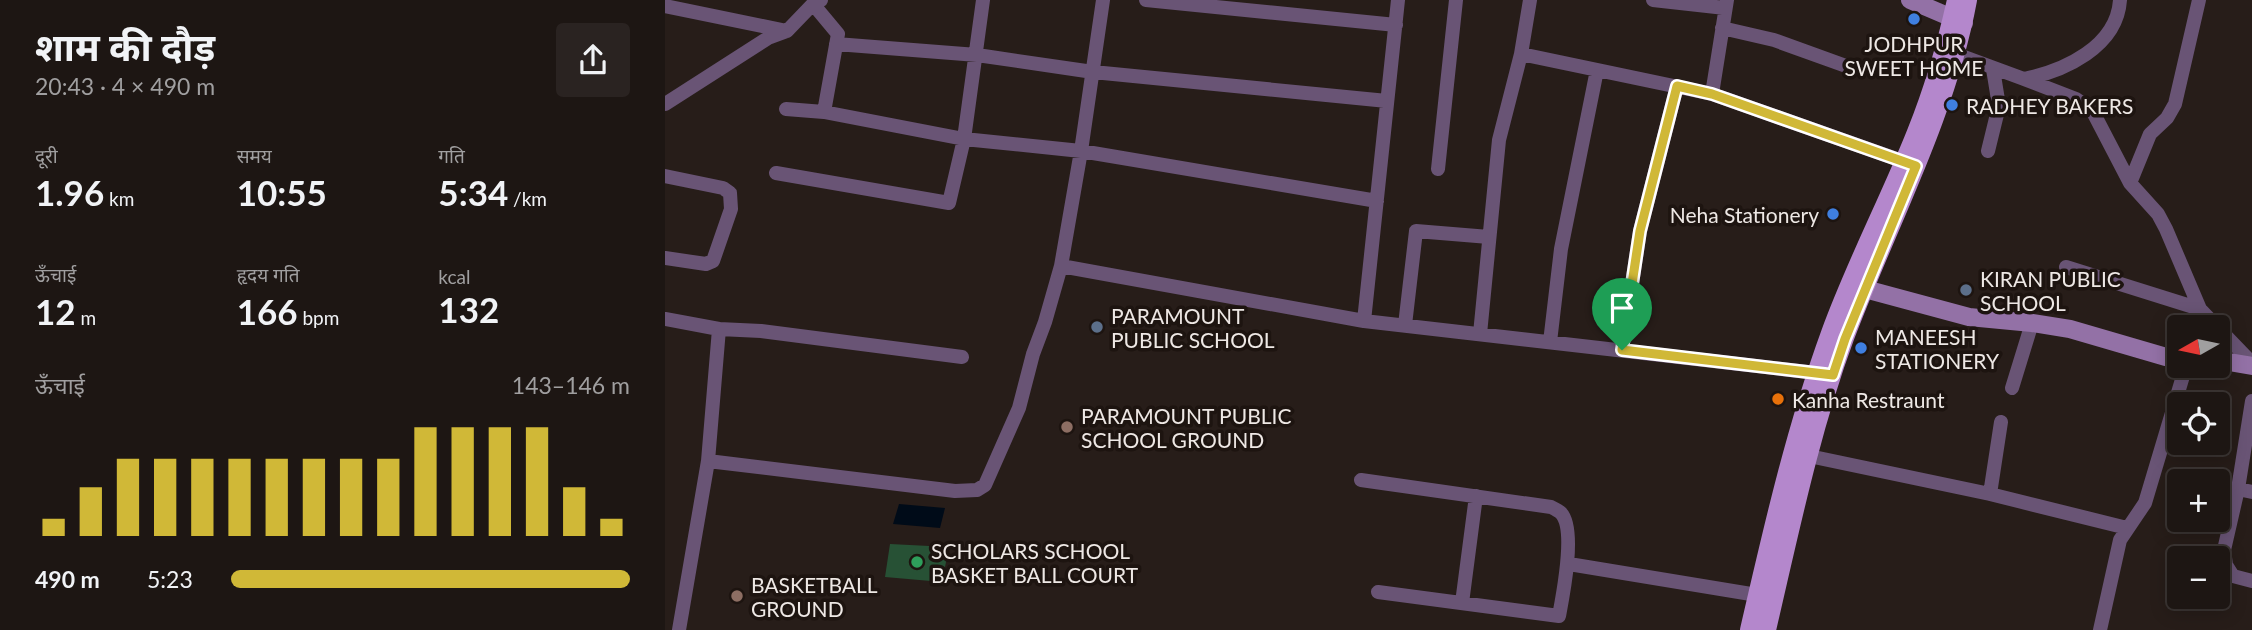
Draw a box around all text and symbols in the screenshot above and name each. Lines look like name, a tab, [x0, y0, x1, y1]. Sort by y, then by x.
marker: JODHPUR SWEET HOME	[1906, 11, 1922, 27]
text: शाम की दौड़	[35, 23, 215, 69]
button: share	[556, 23, 630, 97]
place label: JODHPUR SWEET HOME	[1845, 31, 1983, 80]
text: 20:43 · 4 × 490 m	[35, 72, 215, 100]
place label: RADHEY BAKERS	[1966, 93, 2133, 118]
marker: RADHEY BAKERS	[1944, 97, 1960, 113]
text: दूरी	[35, 144, 58, 167]
text: समय	[237, 144, 272, 167]
text: गति	[438, 144, 465, 167]
text: 1.96	[35, 171, 104, 213]
text: 10:55	[237, 171, 327, 213]
text: 5:34	[438, 171, 508, 213]
text: km	[104, 187, 134, 210]
text: /km	[508, 187, 547, 210]
place label: Neha Stationery	[1670, 202, 1819, 227]
marker: Neha Stationery	[1825, 206, 1841, 222]
text: ऊँचाई	[35, 263, 76, 286]
text: हृदय गति	[237, 263, 300, 286]
text: kcal	[438, 265, 470, 288]
place label: KIRAN PUBLIC SCHOOL	[1980, 266, 2121, 315]
pin	[1592, 278, 1652, 350]
marker: KIRAN PUBLIC SCHOOL	[1958, 282, 1974, 298]
text: 132	[438, 288, 499, 330]
icon: arrive	[1603, 289, 1641, 327]
text: 12	[35, 290, 76, 332]
text: 166	[237, 290, 298, 332]
place label: PARAMOUNT PUBLIC SCHOOL	[1111, 303, 1275, 352]
text: m	[76, 306, 96, 329]
text: bpm	[298, 306, 339, 329]
north arrow	[2167, 315, 2229, 378]
map controls	[2167, 315, 2230, 609]
marker: PARAMOUNT PUBLIC SCHOOL	[1089, 319, 1105, 335]
place label: MANEESH STATIONERY	[1875, 324, 2000, 373]
marker: MANEESH STATIONERY	[1853, 340, 1869, 356]
text: ऊँचाई	[35, 371, 85, 399]
text: 143–146 m	[512, 371, 630, 399]
place label: Kanha Restraunt	[1792, 387, 1945, 412]
marker: Kanha Restraunt	[1770, 391, 1786, 407]
button: locate	[2167, 392, 2230, 455]
place label: PARAMOUNT PUBLIC SCHOOL GROUND	[1081, 403, 1291, 452]
marker: PARAMOUNT PUBLIC SCHOOL GROUND	[1059, 419, 1075, 435]
button: +	[2167, 469, 2230, 532]
place label: SCHOLARS SCHOOL BASKET BALL COURT	[931, 538, 1139, 587]
button: −	[2167, 546, 2230, 609]
marker: SCHOLARS SCHOOL BASKET BALL COURT	[909, 554, 925, 570]
text: 490 m	[35, 565, 100, 593]
text: 5:23	[147, 565, 193, 593]
place label: BASKETBALL GROUND	[751, 572, 878, 621]
marker: BASKETBALL GROUND	[729, 588, 745, 604]

